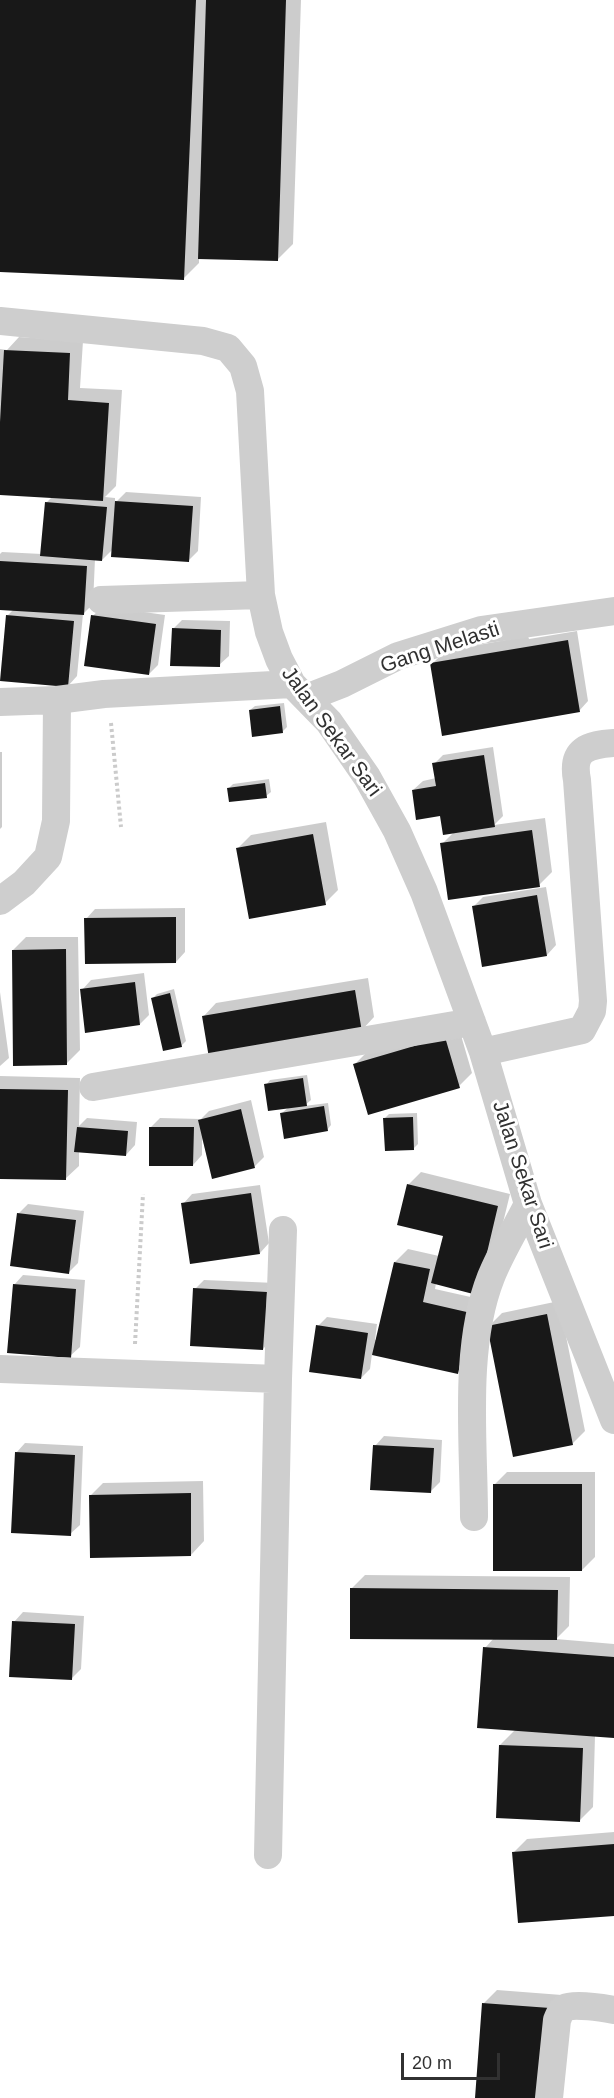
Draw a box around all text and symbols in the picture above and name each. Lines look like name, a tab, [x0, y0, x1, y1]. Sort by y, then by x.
street label: Gang Melasti	[377, 617, 503, 679]
street label: Jalan Sekar Sari	[276, 662, 386, 802]
street label: Jalan Sekar Sari	[486, 1098, 558, 1252]
scale bar	[404, 2041, 503, 2079]
text: 20 m	[412, 2053, 452, 2073]

